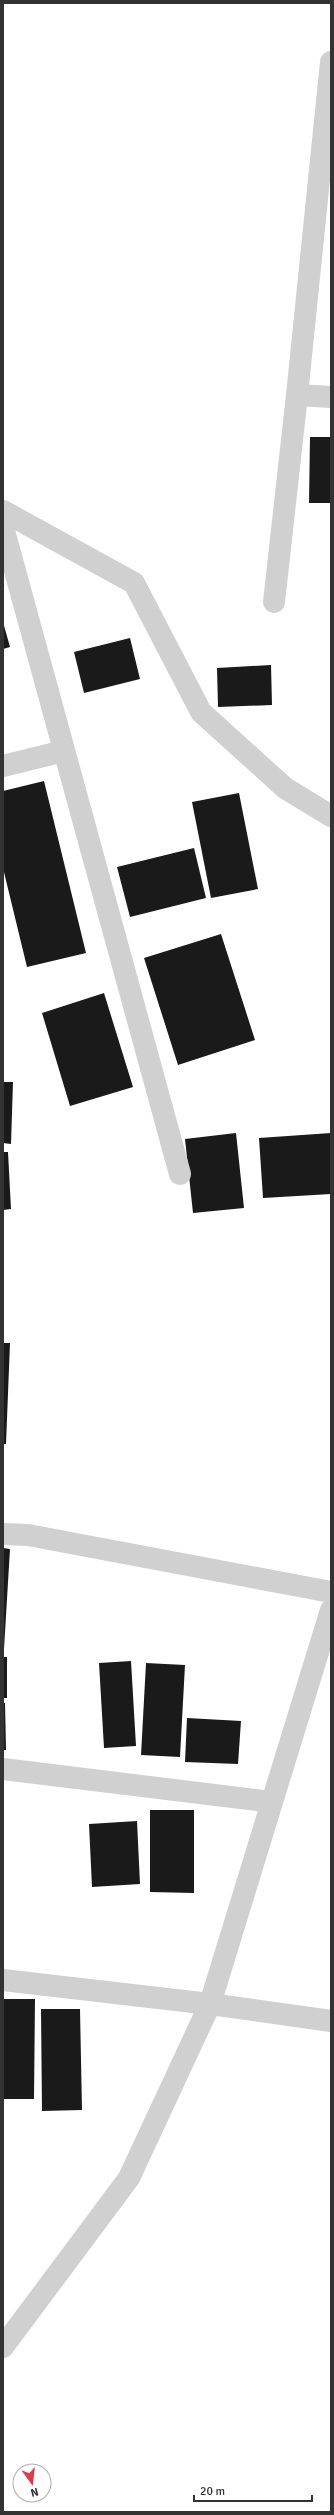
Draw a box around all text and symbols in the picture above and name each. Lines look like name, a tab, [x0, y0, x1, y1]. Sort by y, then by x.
north arrow	[12, 2463, 52, 2503]
scale bar	[194, 2477, 312, 2503]
text: 20 m	[200, 2484, 225, 2499]
text: N	[29, 2485, 40, 2499]

